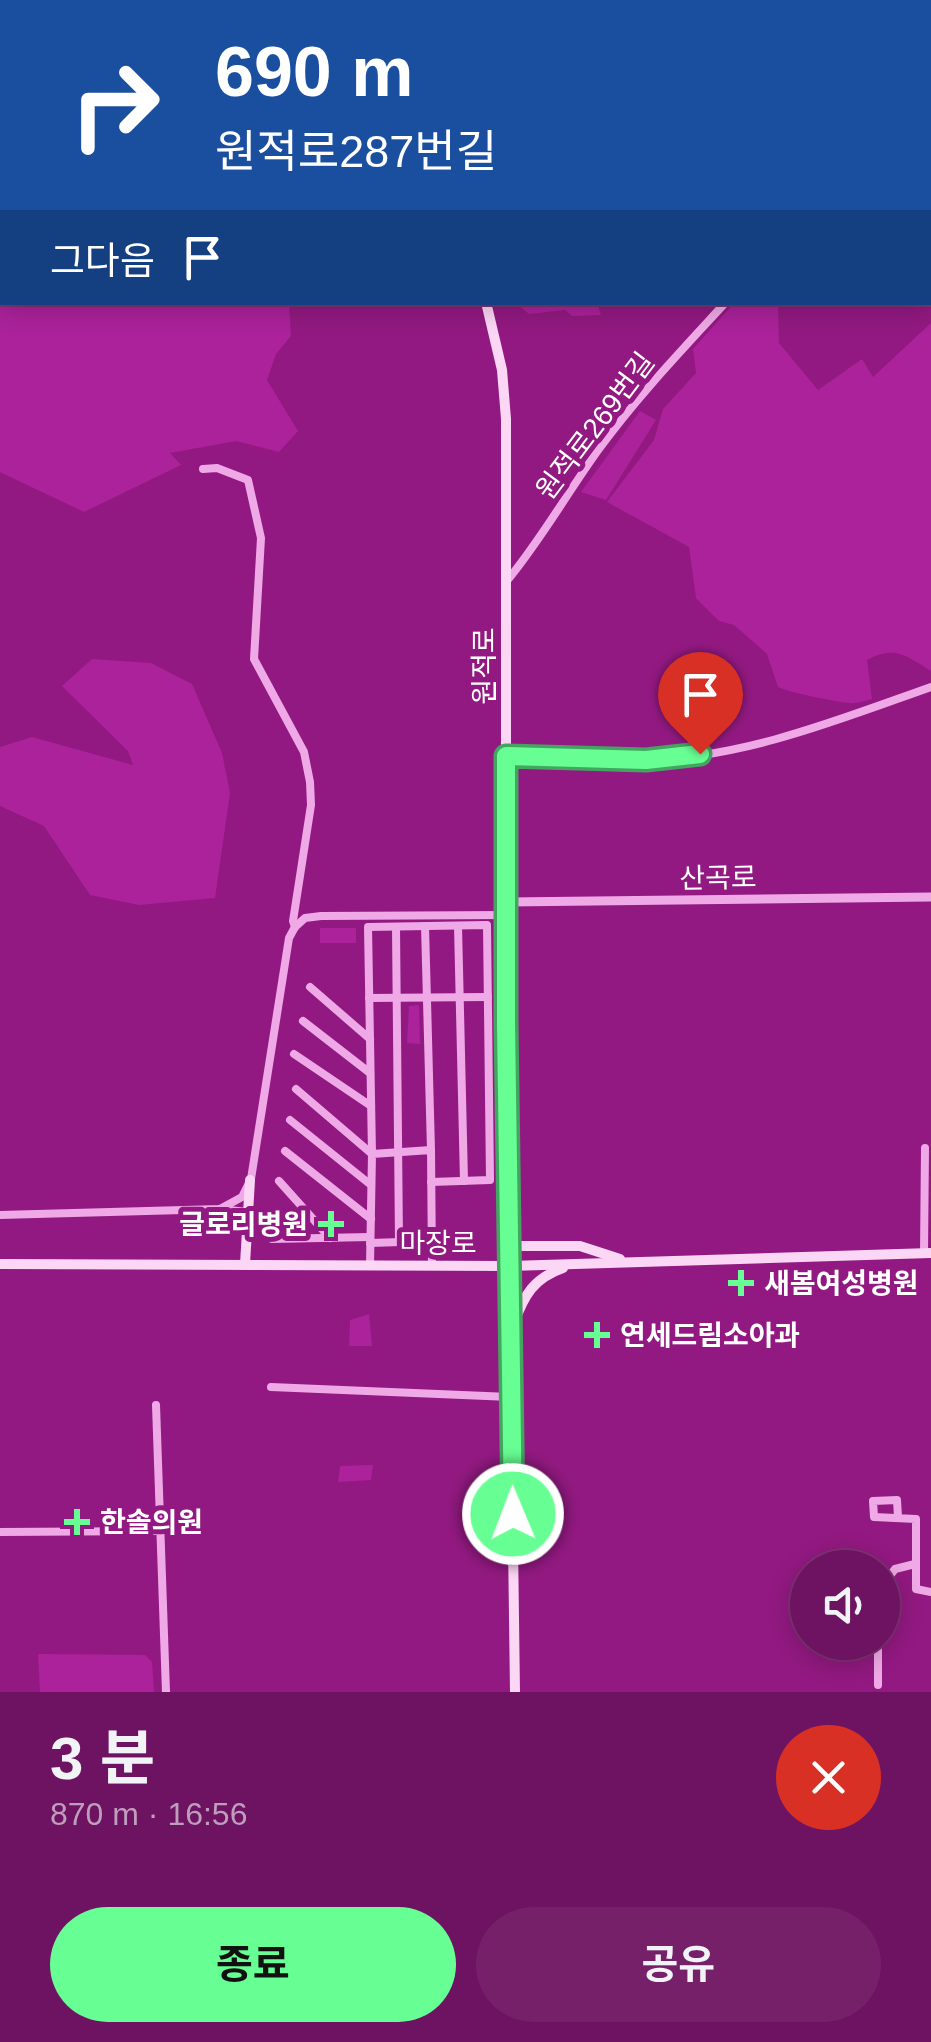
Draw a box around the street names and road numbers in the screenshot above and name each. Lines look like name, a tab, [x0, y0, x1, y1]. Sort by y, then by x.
street label: 원적로269번길	[530, 347, 660, 505]
street label: 원적로	[469, 627, 500, 705]
street label: 산곡로	[679, 862, 757, 894]
street label: 마장로	[399, 1228, 477, 1259]

